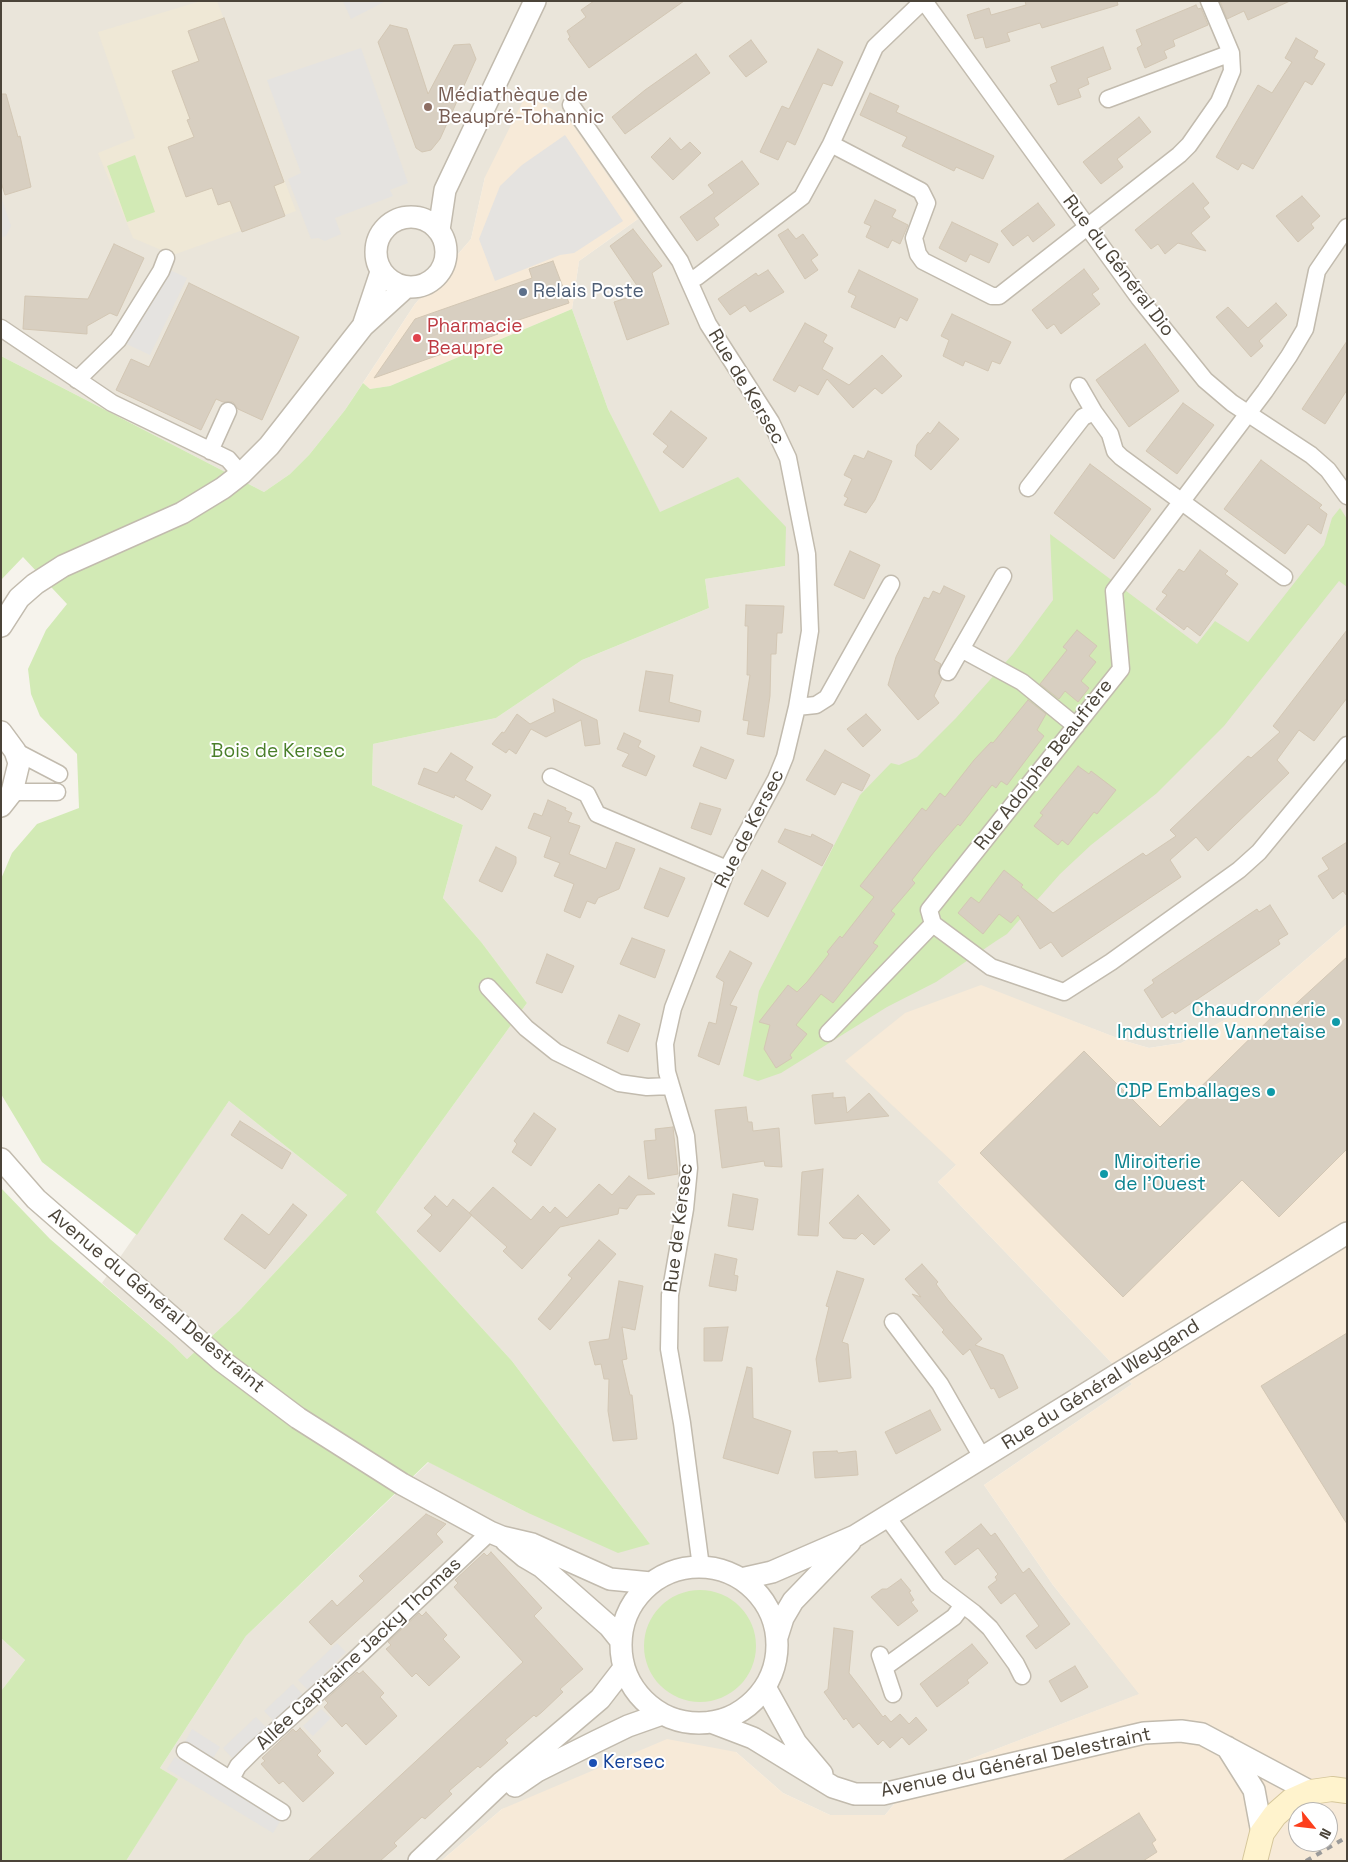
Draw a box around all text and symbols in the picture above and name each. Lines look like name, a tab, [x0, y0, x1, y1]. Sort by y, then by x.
place label: Médiathèque de Beaupré-Tohannic	[438, 85, 604, 129]
marker: Médiathèque de Beaupré-Tohannic	[422, 101, 434, 113]
street label: Rue du Général Dio	[1057, 191, 1179, 341]
place label: Relais Poste	[533, 281, 644, 303]
marker: Relais Poste	[517, 286, 529, 298]
place label: Pharmacie Beaupre	[427, 316, 522, 360]
street label: Rue de Kersec	[703, 325, 789, 449]
marker: Pharmacie Beaupre	[411, 332, 423, 344]
street label: Rue Adolphe Beaufrère	[970, 675, 1118, 855]
park label: Bois de Kersec	[211, 741, 345, 763]
street label: Rue de Kersec	[710, 766, 790, 892]
place label: Chaudronnerie Industrielle Vannetaise	[1117, 1000, 1326, 1044]
marker: Chaudronnerie Industrielle Vannetaise	[1330, 1016, 1342, 1028]
place label: CDP Emballages	[1116, 1081, 1261, 1103]
marker: CDP Emballages	[1265, 1086, 1277, 1098]
place label: Miroiterie de l'Ouest	[1114, 1152, 1206, 1196]
street label: Rue de Kersec	[660, 1162, 698, 1294]
marker: Miroiterie de l'Ouest	[1098, 1168, 1110, 1180]
street label: Avenue du Général Delestraint	[43, 1204, 269, 1398]
street label: Rue du Général Weygand	[998, 1315, 1204, 1455]
street label: Allée Capitaine Jacky Thomas	[252, 1553, 466, 1755]
street label: Avenue du Général Delestraint	[879, 1723, 1153, 1803]
place label: Kersec	[603, 1752, 665, 1774]
marker: Kersec	[587, 1757, 599, 1769]
north arrow	[1288, 1802, 1338, 1852]
text: N	[1315, 1825, 1335, 1842]

